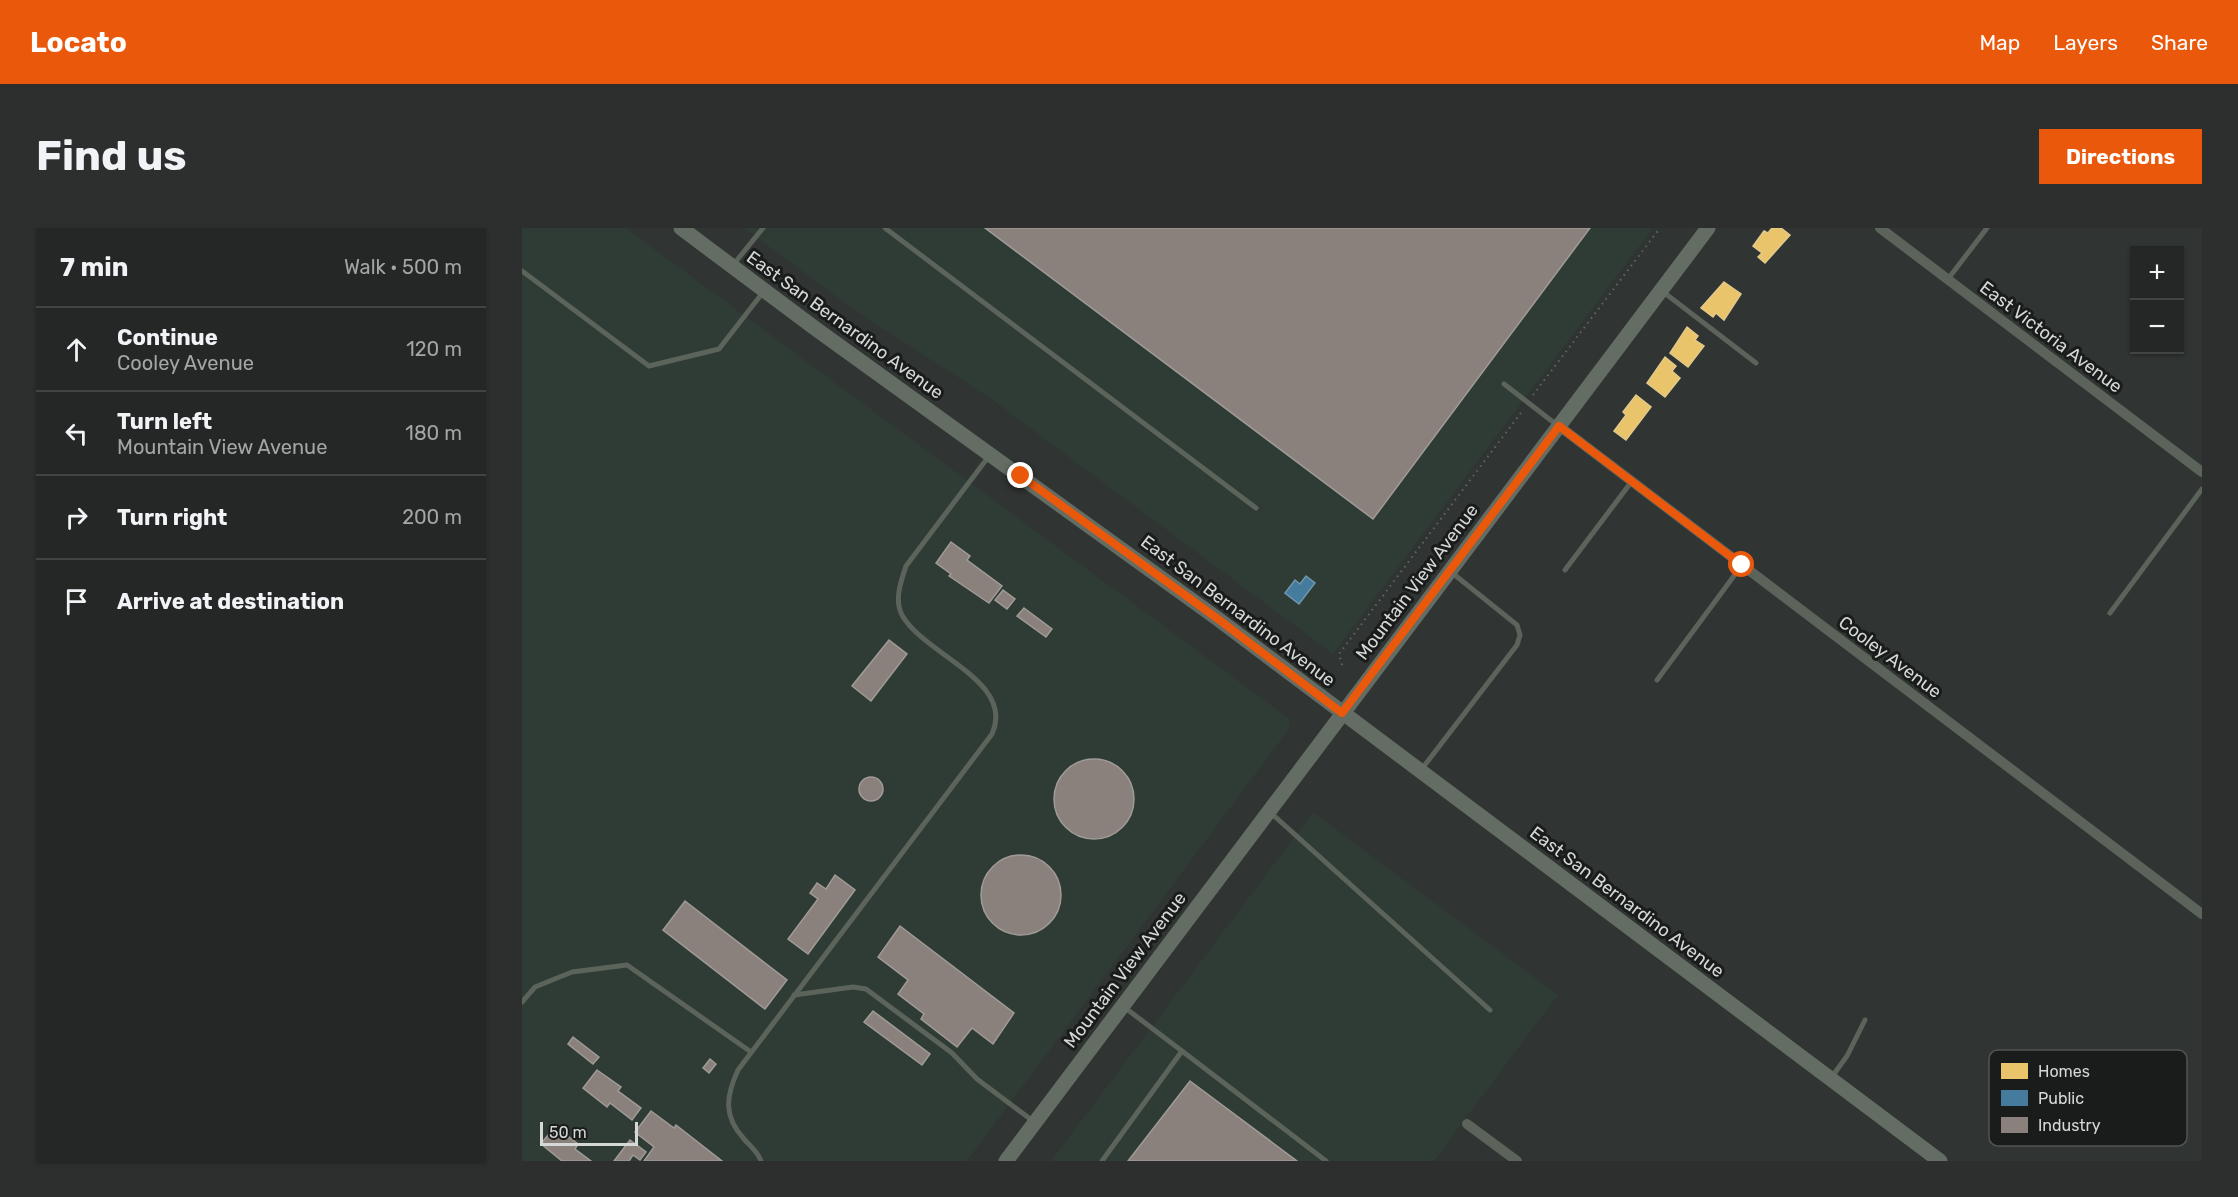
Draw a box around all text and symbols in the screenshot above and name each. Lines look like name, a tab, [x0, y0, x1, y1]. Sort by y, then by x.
text: Locato	[30, 26, 127, 59]
text: Map	[1979, 30, 2020, 55]
text: Layers	[2053, 30, 2118, 55]
text: Share	[2151, 30, 2208, 55]
button: Directions	[2039, 129, 2202, 184]
text: Find us	[36, 131, 187, 181]
street label: East San Bernardino Avenue	[742, 246, 948, 404]
map controls	[2130, 246, 2184, 354]
button: +	[2130, 246, 2184, 300]
text: 7 min	[60, 252, 128, 283]
text: Walk · 500 m	[344, 255, 462, 279]
street label: East Victoria Avenue	[1976, 276, 2126, 398]
button: −	[2130, 300, 2184, 354]
text: Continue	[117, 324, 218, 351]
icon: ahead	[60, 333, 93, 366]
text: 120 m	[406, 337, 462, 361]
text: Cooley Avenue	[117, 351, 254, 375]
text: Turn left	[117, 408, 212, 435]
icon: left	[60, 417, 93, 450]
text: 180 m	[405, 421, 462, 445]
text: Mountain View Avenue	[117, 435, 327, 459]
route end	[1007, 462, 1033, 488]
street label: Mountain View Avenue	[1351, 500, 1483, 664]
icon: right	[60, 501, 93, 534]
text: Turn right	[117, 504, 227, 531]
text: 200 m	[402, 505, 462, 529]
street label: East San Bernardino Avenue	[1136, 531, 1340, 691]
route start	[1728, 551, 1754, 577]
icon: arrive	[60, 585, 93, 618]
text: Arrive at destination	[117, 588, 344, 615]
street label: Cooley Avenue	[1834, 611, 1946, 703]
street label: East San Bernardino Avenue	[1525, 822, 1729, 982]
street label: Mountain View Avenue	[1059, 888, 1191, 1052]
legend	[1989, 1050, 2187, 1146]
text: Homes	[2038, 1062, 2090, 1081]
text: Public	[2038, 1089, 2084, 1108]
text: Industry	[2038, 1116, 2101, 1135]
scale bar	[540, 1119, 638, 1146]
text: 50 m	[549, 1123, 587, 1142]

